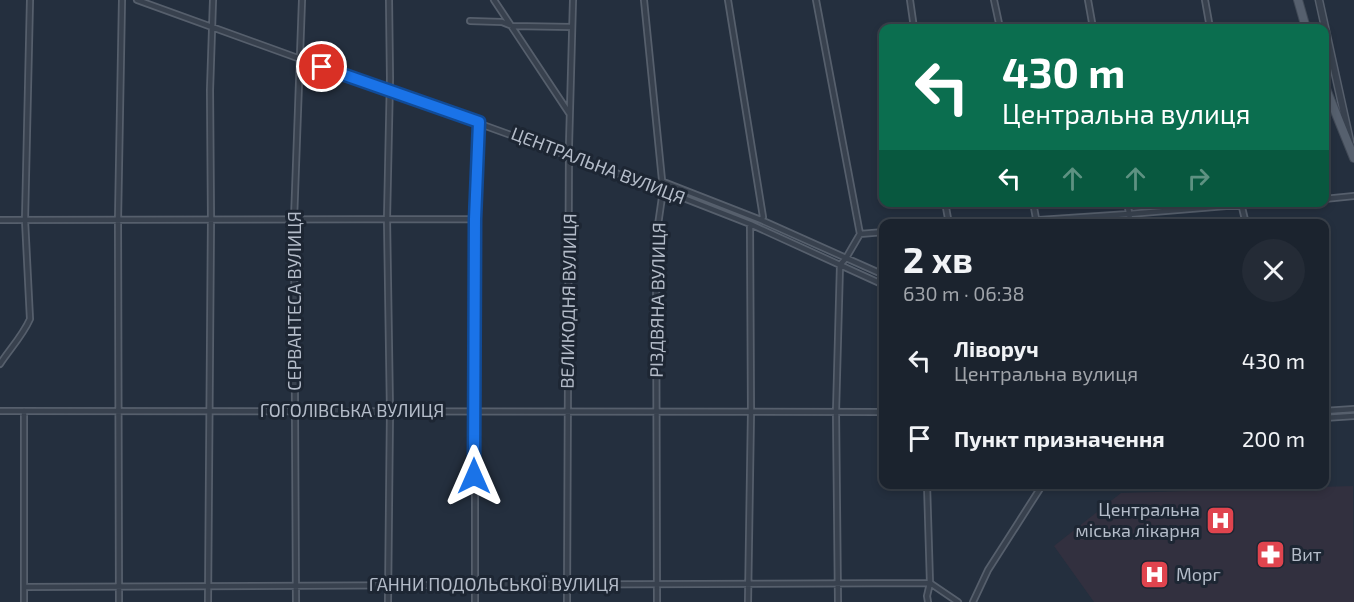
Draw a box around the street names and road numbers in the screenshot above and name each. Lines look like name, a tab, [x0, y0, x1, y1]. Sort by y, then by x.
street label: ЦЕНТРАЛЬНА ВУЛИЦЯ	[508, 122, 688, 208]
street label: СЕРВАНТЕСА ВУЛИЦЯ	[283, 211, 305, 391]
street label: ВЕЛИКОДНЯ ВУЛИЦЯ	[555, 213, 581, 389]
street label: РІЗДВЯНА ВУЛИЦЯ	[645, 222, 669, 378]
street label: ГОГОЛІВСЬКА ВУЛИЦЯ	[260, 399, 444, 421]
street label: ГАННИ ПОДОЛЬСЬКОЇ ВУЛИЦЯ	[369, 573, 619, 595]

